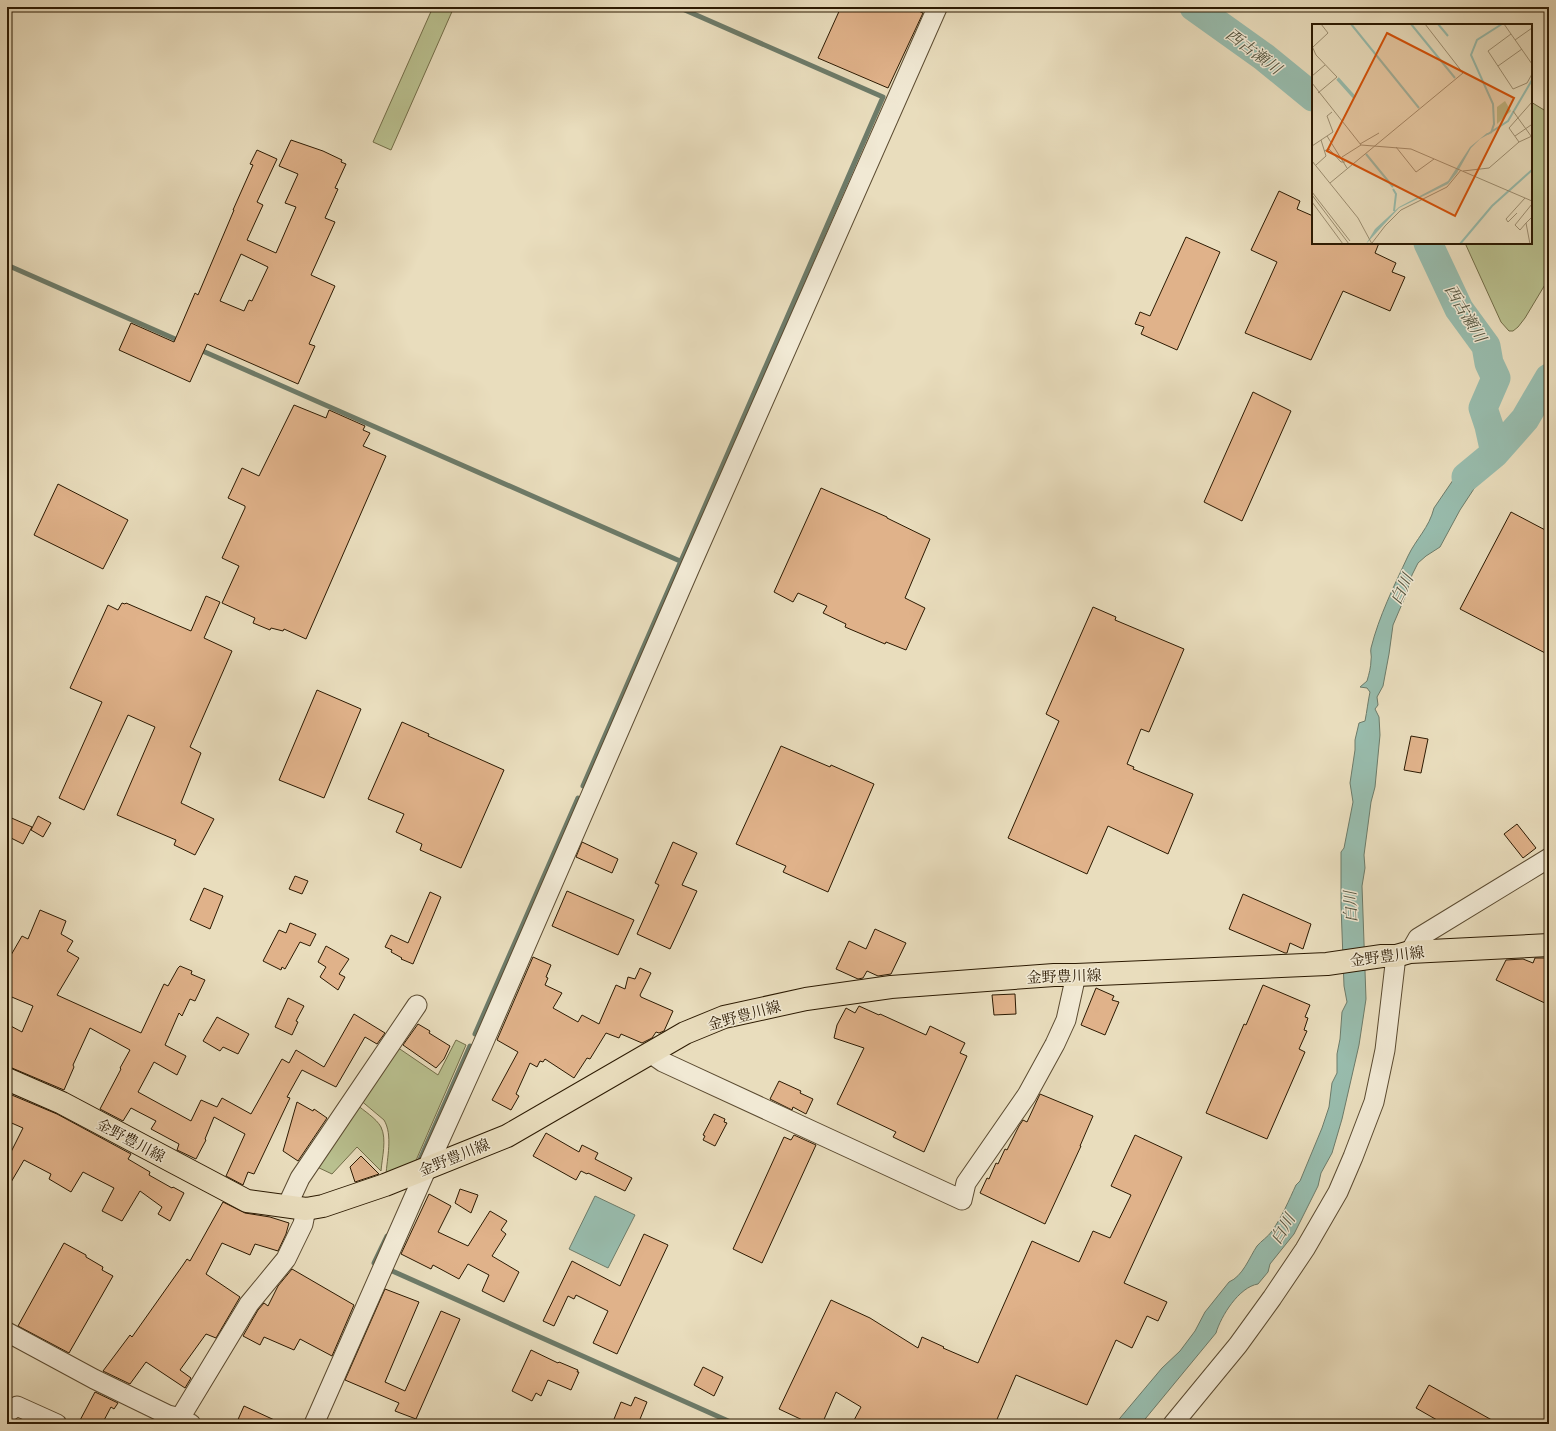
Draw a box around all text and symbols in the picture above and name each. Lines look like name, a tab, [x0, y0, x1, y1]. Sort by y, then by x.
water label: 西古瀬川	[1221, 22, 1288, 81]
inset map	[1312, 24, 1532, 244]
water label: 西古瀬川	[1439, 279, 1494, 348]
water label: 白川	[1383, 568, 1420, 609]
water label: 白川	[1337, 889, 1363, 923]
street label: 金野豊川線	[1348, 941, 1426, 971]
street label: 金野豊川線	[1026, 964, 1102, 988]
street label: 金野豊川線	[705, 995, 783, 1035]
street label: 金野豊川線	[93, 1113, 169, 1167]
street label: 金野豊川線	[415, 1133, 493, 1181]
water label: 白川	[1263, 1207, 1302, 1249]

